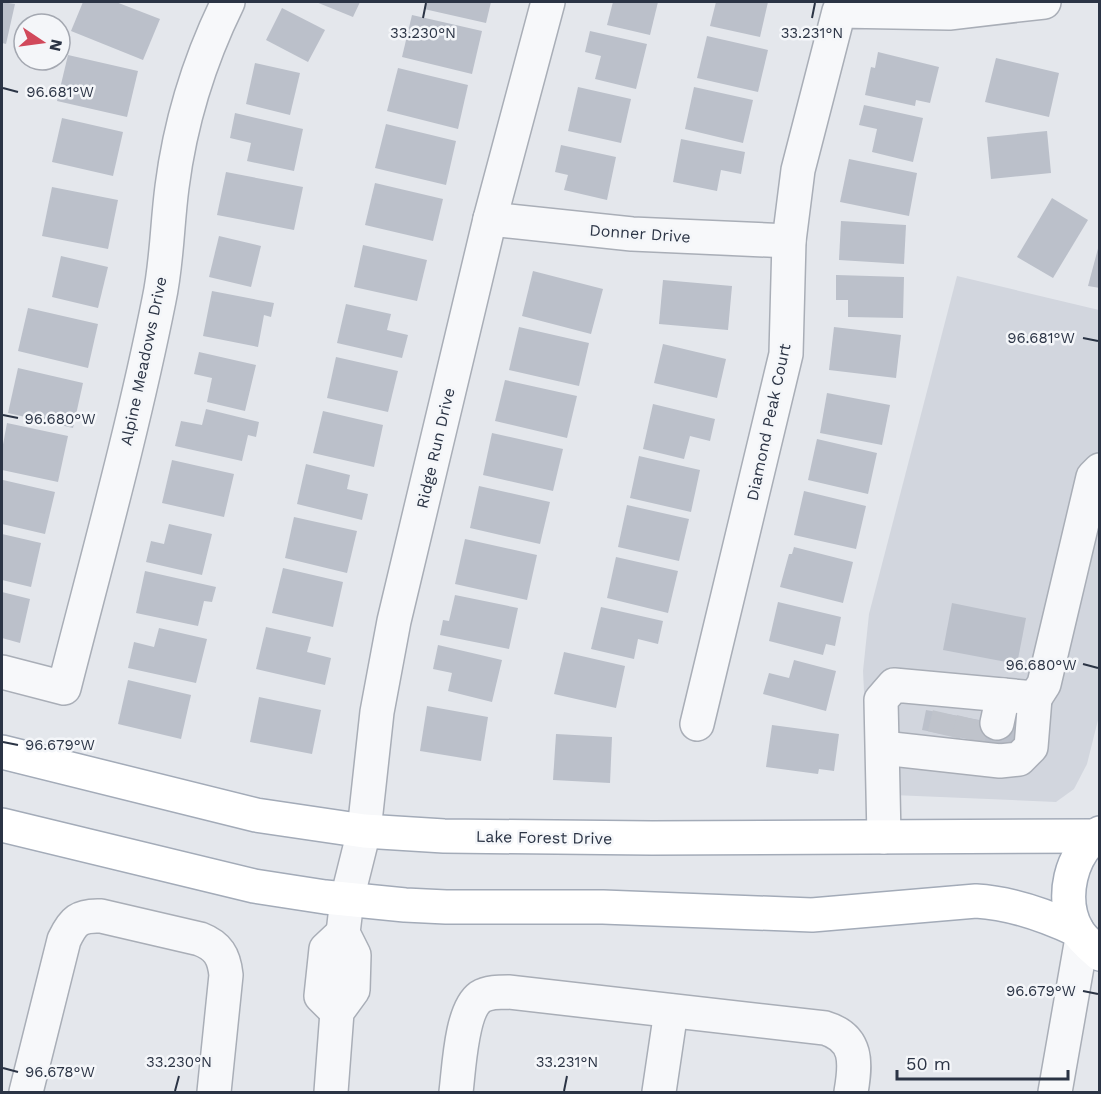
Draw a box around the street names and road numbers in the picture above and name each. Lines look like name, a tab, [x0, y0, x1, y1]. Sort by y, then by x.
street label: Donner Drive	[589, 220, 691, 247]
street label: Alpine Meadows Drive	[116, 275, 171, 447]
street label: Diamond Peak Court	[743, 341, 795, 502]
street label: Ridge Run Drive	[412, 386, 459, 510]
street label: Lake Forest Drive	[476, 827, 612, 848]

